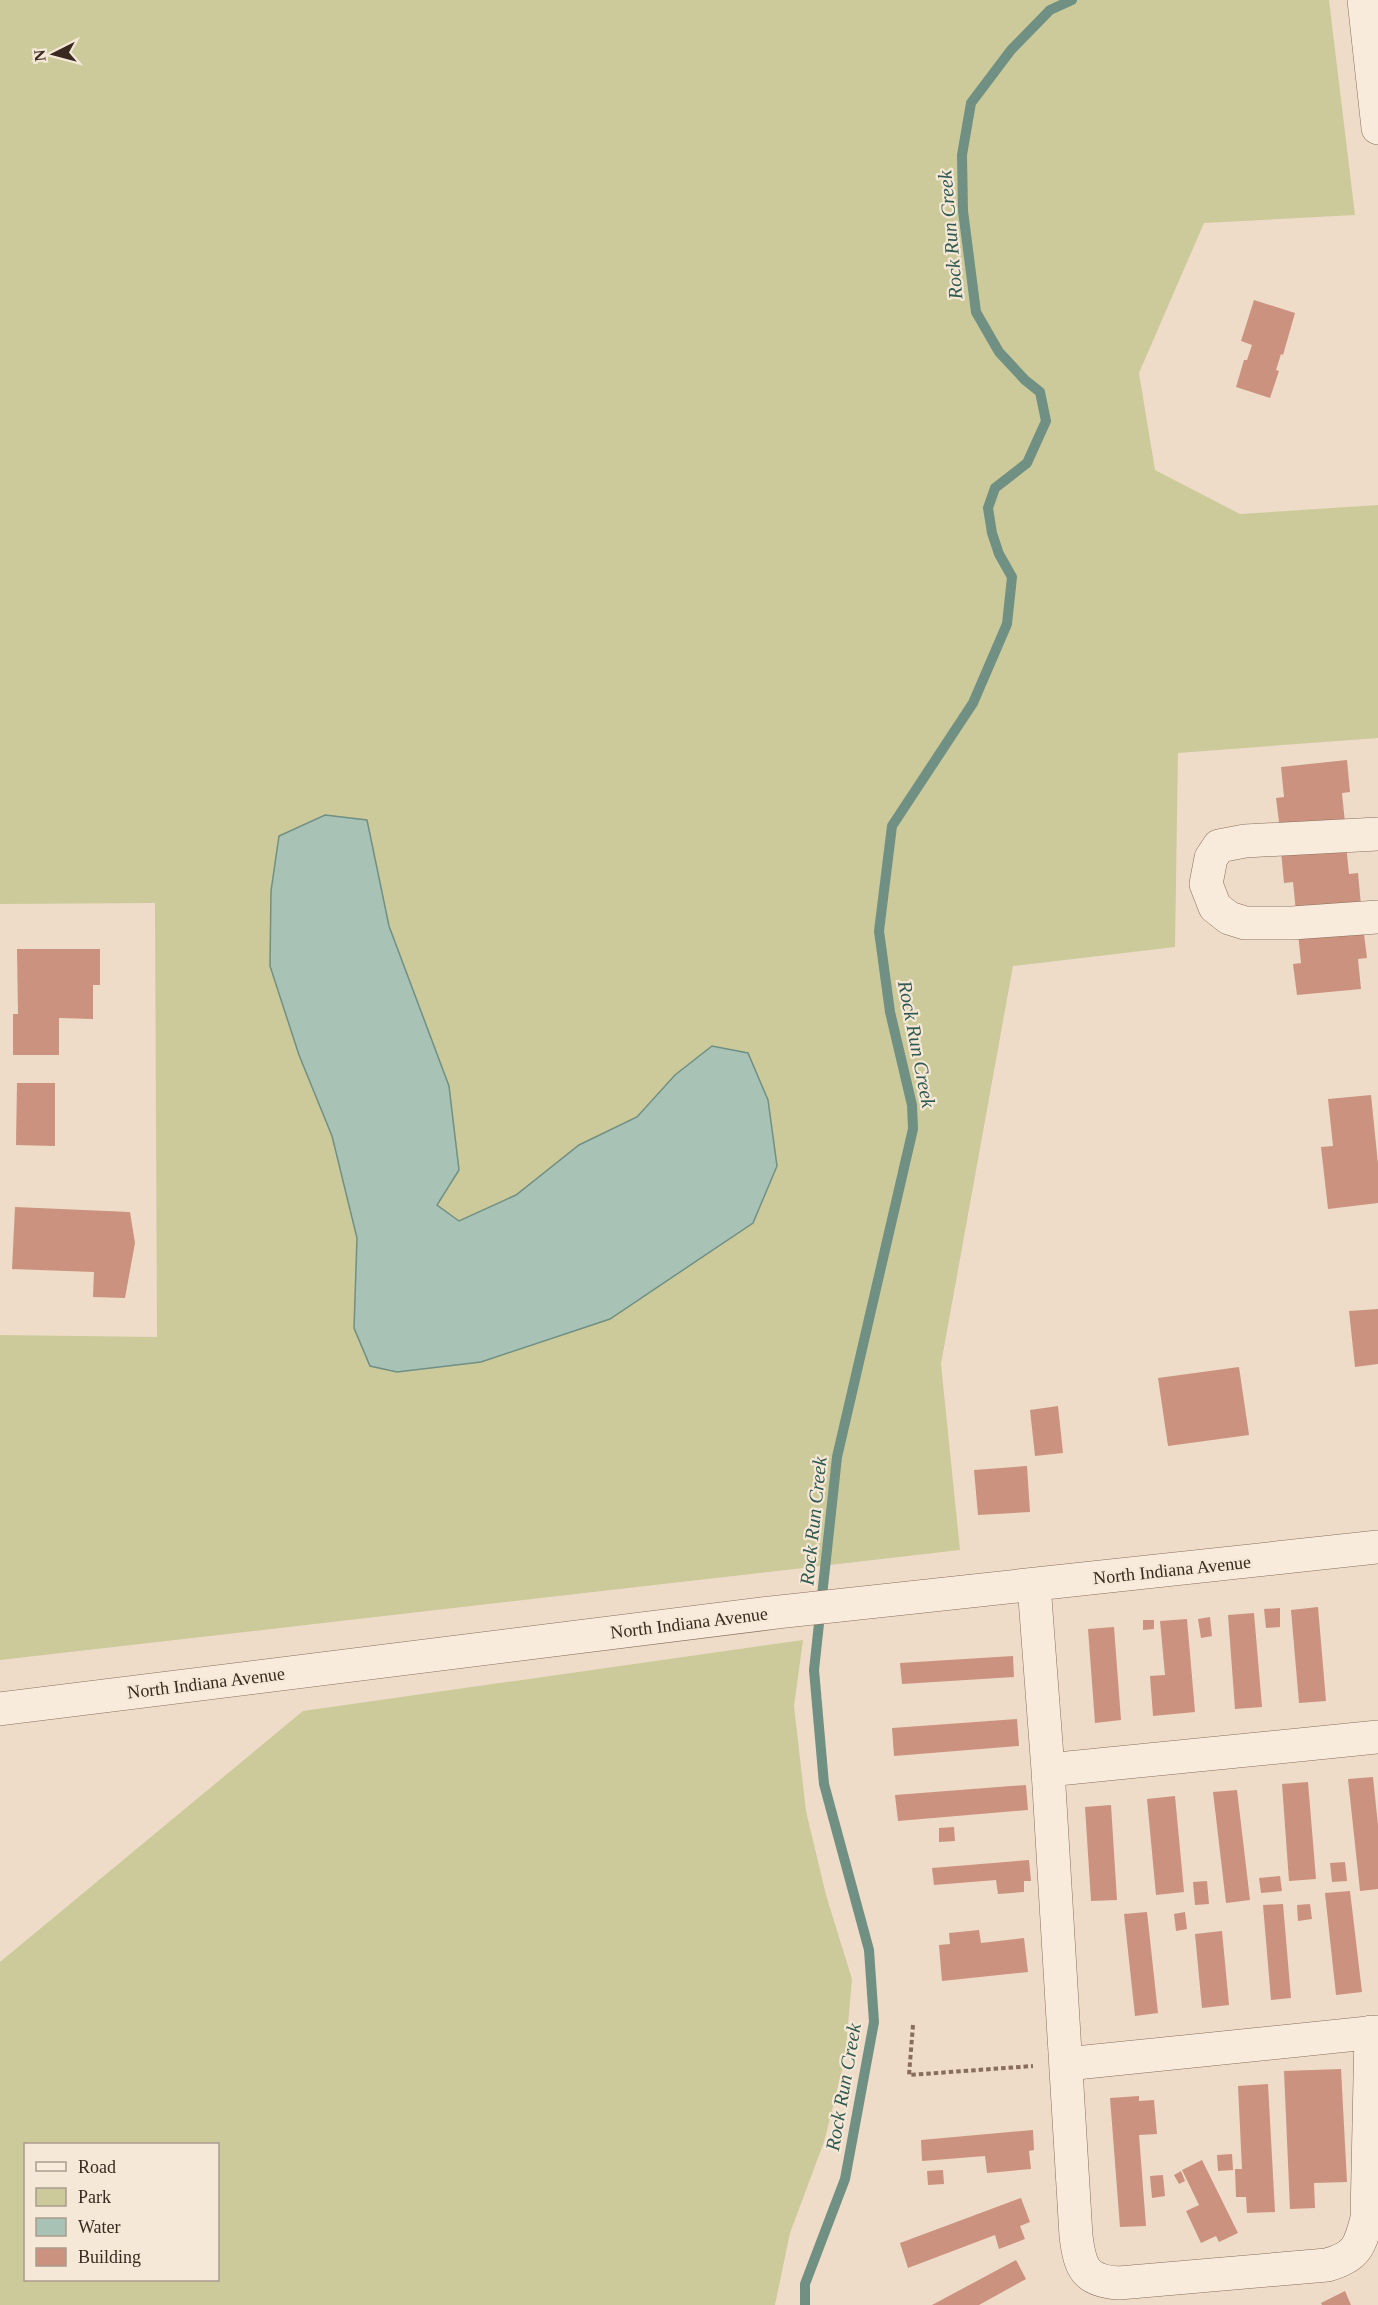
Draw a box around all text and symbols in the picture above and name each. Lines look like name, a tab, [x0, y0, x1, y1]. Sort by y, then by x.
north arrow	[24, 24, 84, 84]
text: N	[30, 48, 49, 62]
water label: Rock Run Creek	[933, 169, 967, 301]
water label: Rock Run Creek	[894, 978, 940, 1111]
water label: Rock Run Creek	[795, 1454, 831, 1587]
street label: North Indiana Avenue	[1092, 1552, 1252, 1588]
street label: North Indiana Avenue	[609, 1603, 769, 1643]
street label: North Indiana Avenue	[126, 1663, 286, 1703]
water label: Rock Run Creek	[821, 2020, 865, 2154]
legend	[24, 2143, 219, 2281]
text: Road	[78, 2157, 116, 2177]
text: Park	[78, 2187, 111, 2207]
text: Water	[78, 2217, 121, 2237]
text: Building	[78, 2247, 141, 2267]

